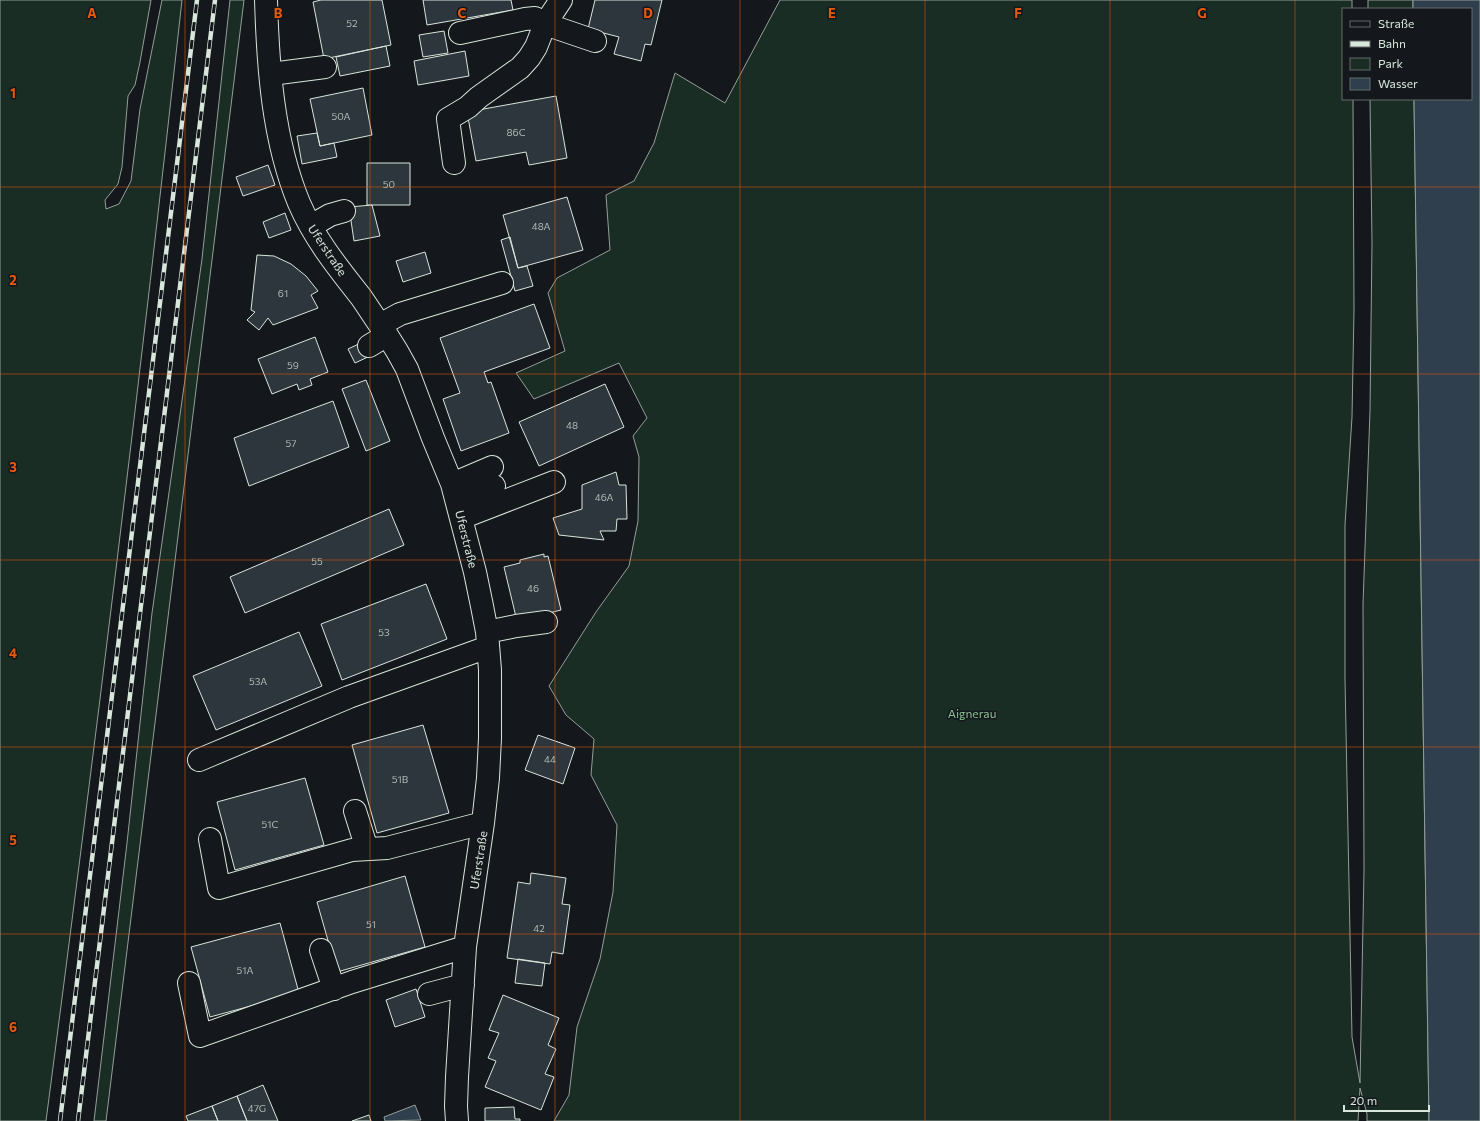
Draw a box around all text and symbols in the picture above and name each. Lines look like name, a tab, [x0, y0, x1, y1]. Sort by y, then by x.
text: A	[87, 5, 97, 21]
text: B	[274, 5, 283, 21]
text: C	[458, 5, 467, 21]
text: D	[643, 5, 653, 21]
text: E	[828, 5, 836, 21]
text: F	[1014, 5, 1022, 21]
text: G	[1197, 5, 1207, 21]
legend	[1342, 8, 1472, 100]
text: Straße	[1378, 16, 1414, 30]
house number: 52	[346, 17, 358, 29]
text: Bahn	[1378, 36, 1406, 50]
text: Park	[1378, 56, 1404, 70]
text: Wasser	[1378, 76, 1418, 90]
text: 1	[10, 85, 16, 101]
house number: 50A	[332, 110, 351, 122]
house number: 86C	[507, 126, 526, 138]
house number: 50	[383, 178, 395, 190]
house number: 48A	[532, 220, 550, 232]
street label: Uferstraße	[306, 222, 350, 278]
text: 2	[9, 272, 17, 288]
house number: 61	[278, 287, 288, 299]
house number: 59	[287, 359, 299, 371]
house number: 48	[566, 419, 578, 431]
house number: 57	[285, 437, 297, 449]
text: 3	[9, 459, 17, 475]
house number: 46A	[595, 491, 613, 503]
street label: Uferstraße	[453, 509, 481, 569]
house number: 55	[311, 555, 323, 567]
house number: 46	[527, 582, 539, 594]
house number: 53	[378, 626, 390, 638]
text: 4	[9, 645, 17, 661]
house number: 53A	[249, 675, 267, 687]
park label: Aignerau	[948, 706, 996, 720]
house number: 44	[544, 753, 556, 765]
house number: 51B	[392, 773, 409, 785]
house number: 51C	[262, 818, 279, 830]
street label: Uferstraße	[466, 830, 490, 890]
text: 5	[9, 832, 17, 848]
house number: 51	[366, 918, 376, 930]
house number: 42	[533, 922, 545, 934]
house number: 51A	[237, 964, 254, 976]
text: 6	[9, 1019, 17, 1035]
scale bar	[1344, 1087, 1429, 1113]
text: 20 m	[1350, 1093, 1377, 1107]
house number: 47G	[248, 1102, 266, 1114]

